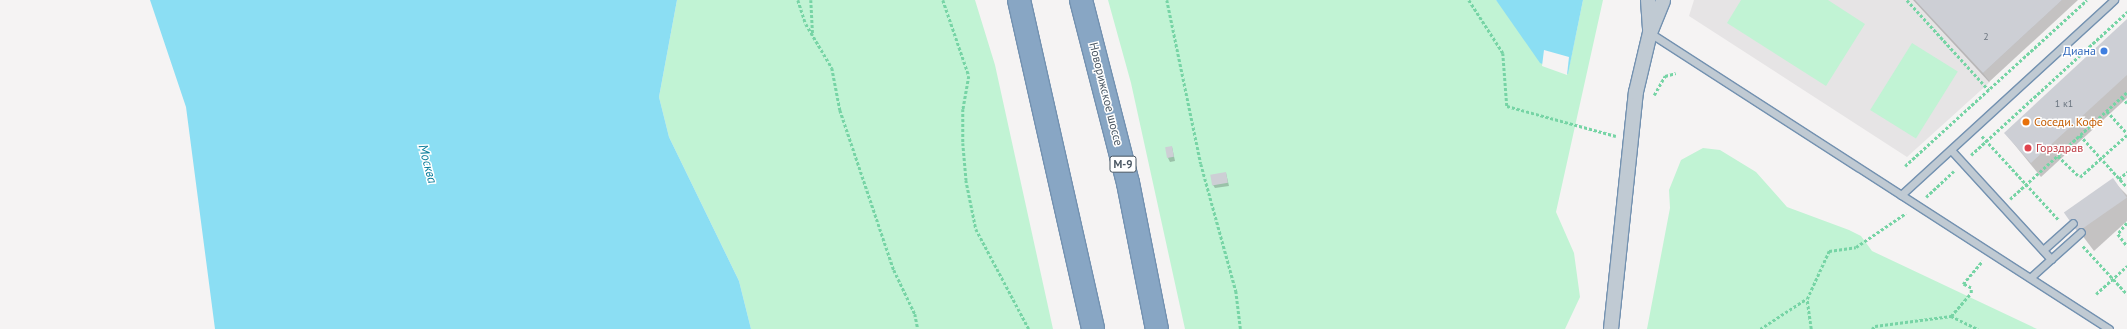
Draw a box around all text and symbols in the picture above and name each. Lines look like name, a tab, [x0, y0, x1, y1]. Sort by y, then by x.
house number: 2	[1983, 31, 1989, 43]
street label: Новорижское шоссе	[1086, 41, 1126, 147]
place label: Диана	[2063, 44, 2096, 58]
marker: Диана	[2099, 46, 2109, 56]
house number: 1 к1	[2055, 98, 2073, 110]
place label: Соседи. Кофе	[2034, 115, 2104, 129]
marker: Соседи. Кофе	[2021, 117, 2031, 127]
place label: Горздрав	[2036, 141, 2083, 155]
water label: Москва	[414, 143, 440, 185]
marker: Горздрав	[2023, 143, 2033, 153]
road number: М-9	[1109, 155, 1137, 173]

